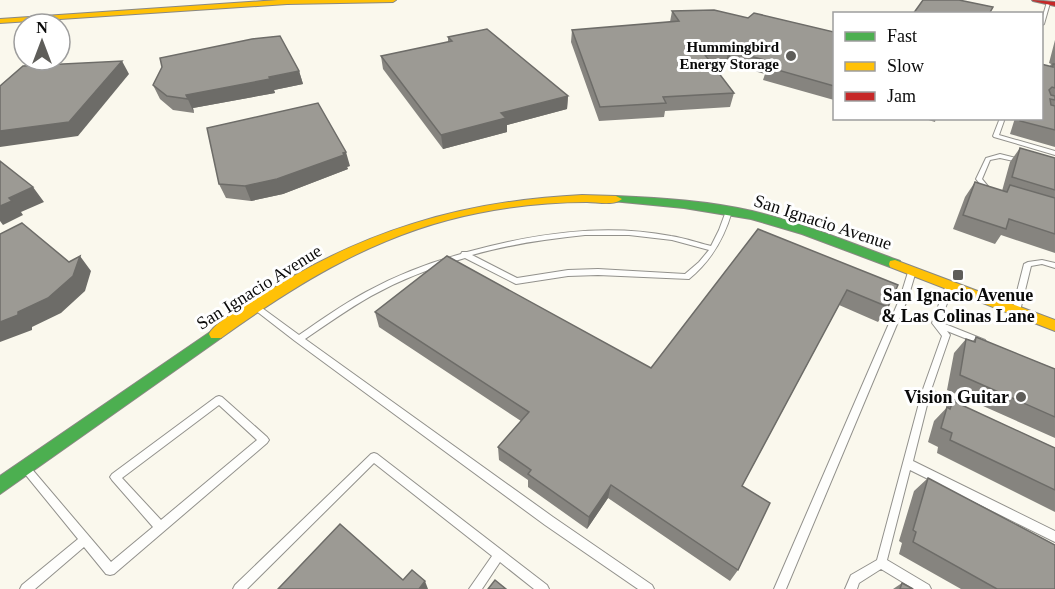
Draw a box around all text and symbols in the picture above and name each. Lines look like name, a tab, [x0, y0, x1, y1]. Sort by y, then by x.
north arrow	[12, 12, 72, 72]
legend	[833, 12, 1043, 120]
text: N	[36, 19, 48, 36]
text: Fast	[887, 26, 917, 46]
place label: Hummingbird Energy Storage	[679, 39, 780, 72]
marker: Hummingbird Energy Storage	[784, 49, 798, 63]
text: Slow	[887, 56, 924, 76]
text: Jam	[887, 86, 916, 106]
street label: San Ignacio Avenue	[752, 190, 894, 254]
street label: San Ignacio Avenue	[193, 240, 325, 334]
marker: San Ignacio Avenue & Las Colinas Lane	[951, 268, 965, 282]
place label: San Ignacio Avenue & Las Colinas Lane	[881, 285, 1035, 326]
place label: Vision Guitar	[904, 387, 1009, 407]
marker: Vision Guitar	[1014, 390, 1028, 404]

